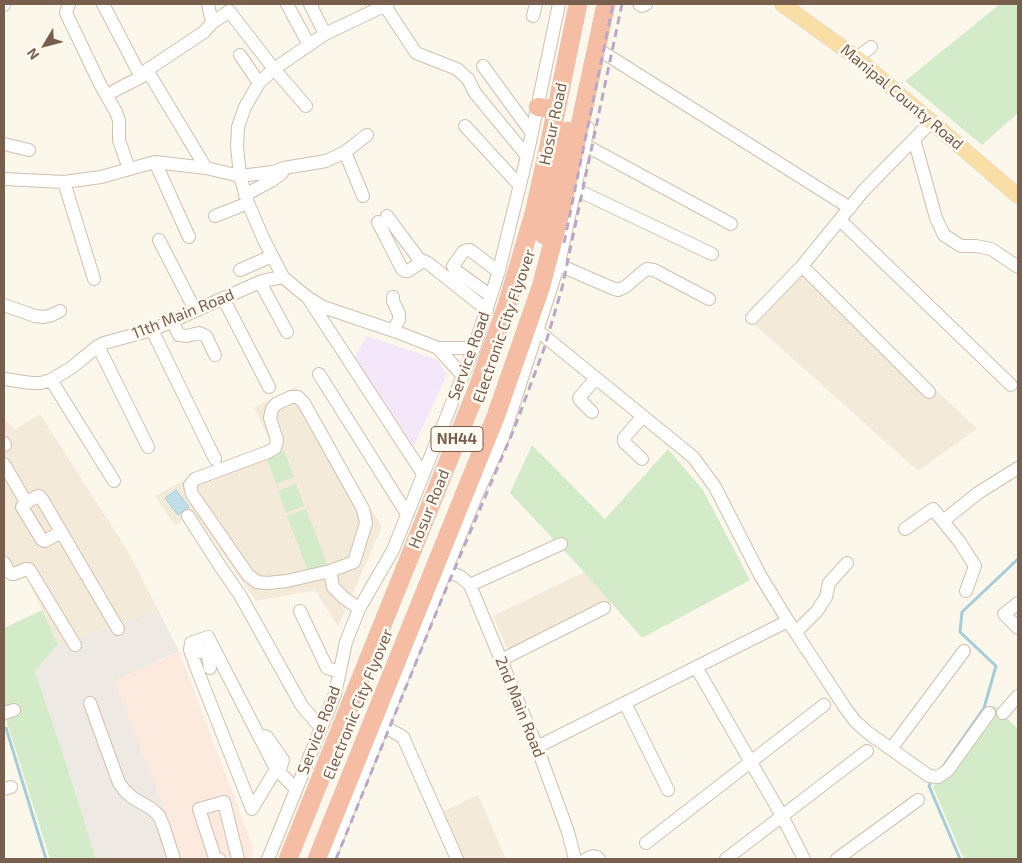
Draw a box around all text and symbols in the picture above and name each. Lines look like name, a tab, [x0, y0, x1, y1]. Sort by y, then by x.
north arrow	[20, 20, 70, 70]
street label: Manipal County Road	[837, 40, 967, 154]
text: N	[23, 45, 42, 63]
street label: Hosur Road	[535, 81, 571, 167]
street label: Electronic City Flyover	[469, 247, 539, 405]
street label: 11th Main Road	[129, 285, 237, 343]
street label: Service Road	[444, 309, 494, 403]
road number: NH44	[431, 426, 483, 452]
street label: Hosur Road	[404, 467, 454, 551]
street label: Electronic City Flyover	[319, 626, 397, 782]
street label: 2nd Main Road	[491, 654, 549, 760]
street label: Service Road	[293, 683, 345, 777]

